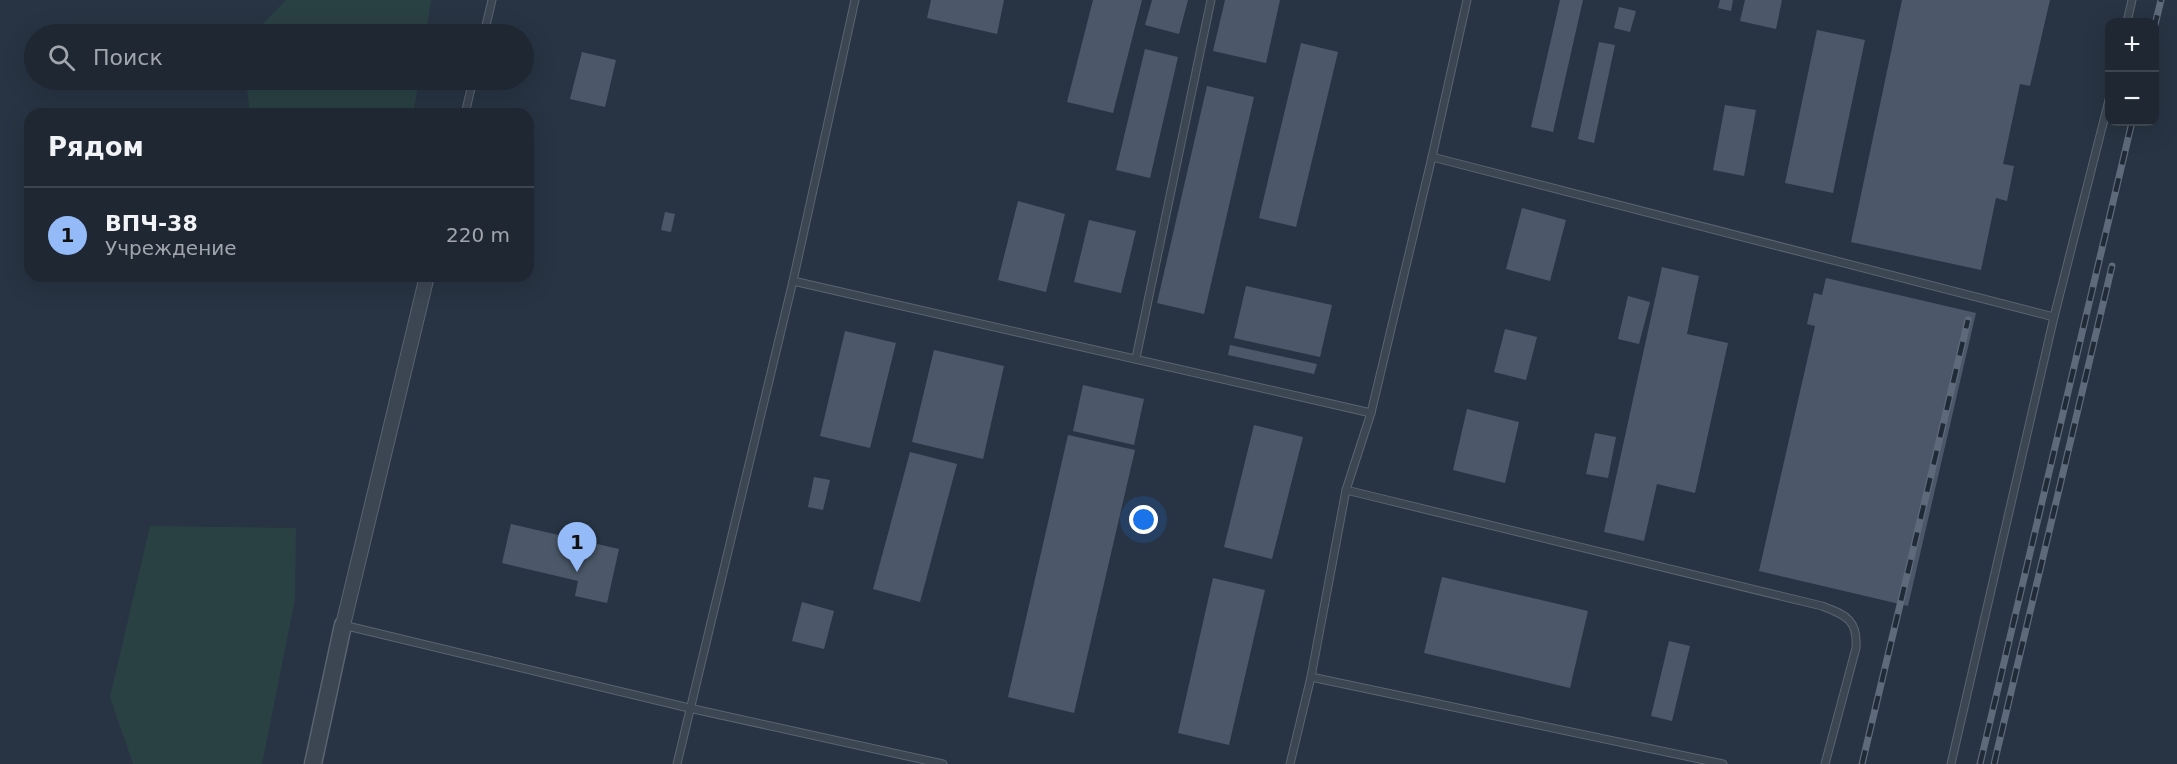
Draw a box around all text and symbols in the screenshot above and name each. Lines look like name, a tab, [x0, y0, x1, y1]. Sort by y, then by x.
map controls	[2105, 18, 2159, 126]
button: +	[2105, 18, 2159, 72]
search box	[24, 24, 534, 90]
icon: search	[45, 41, 78, 74]
text: Поиск	[93, 45, 163, 70]
button: −	[2105, 72, 2159, 126]
text: Рядом	[48, 132, 144, 162]
text: ВПЧ-38	[105, 211, 198, 236]
text: 1	[61, 223, 74, 247]
text: 220 m	[446, 223, 510, 247]
text: Учреждение	[105, 236, 237, 260]
your location	[1129, 505, 1158, 534]
pin: 1	[558, 522, 596, 572]

